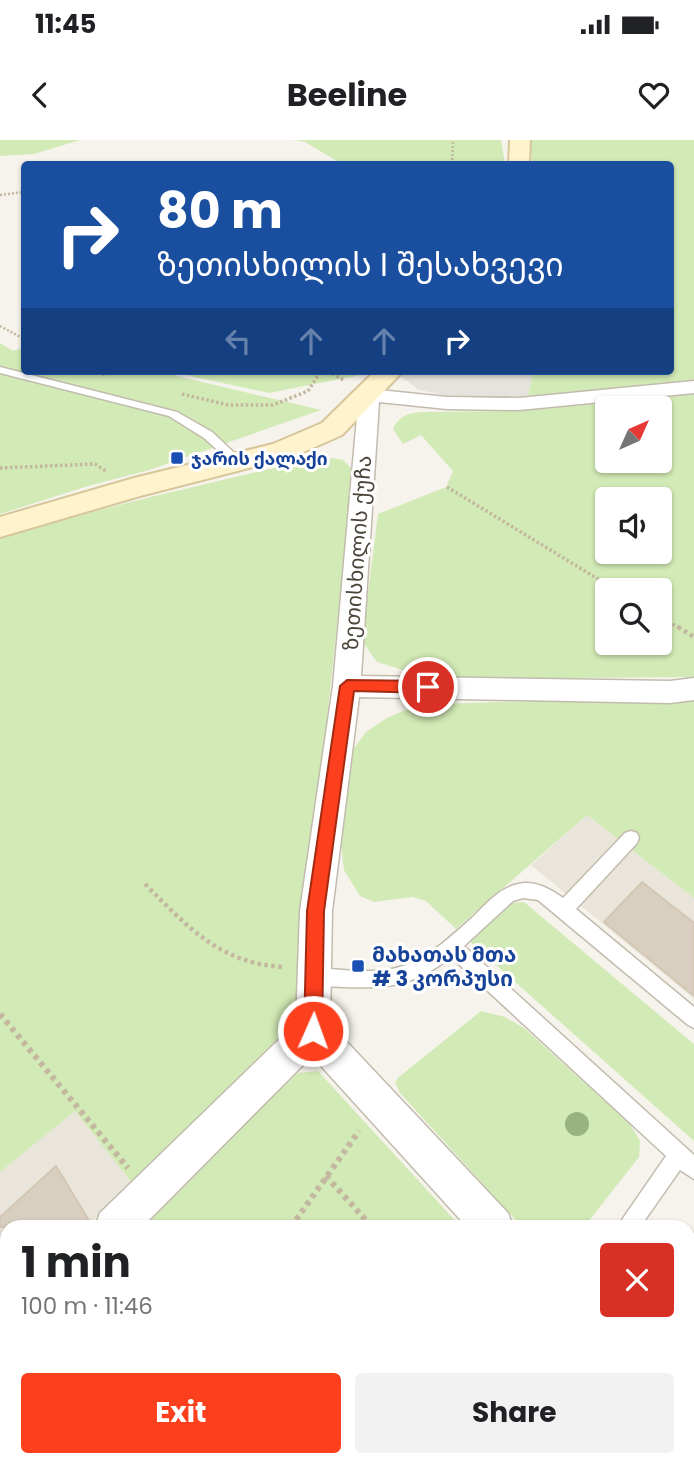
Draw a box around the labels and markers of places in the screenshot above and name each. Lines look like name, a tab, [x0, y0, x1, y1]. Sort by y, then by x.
place label: ჯარის ქალაქი	[191, 446, 328, 471]
marker: ჯარის ქალაქი	[169, 450, 185, 466]
pin	[398, 657, 458, 717]
place label: მახათას მთა # 3 კორპუსი	[372, 940, 516, 993]
marker: მახათას მთა # 3 კორპუსი	[350, 958, 366, 974]

